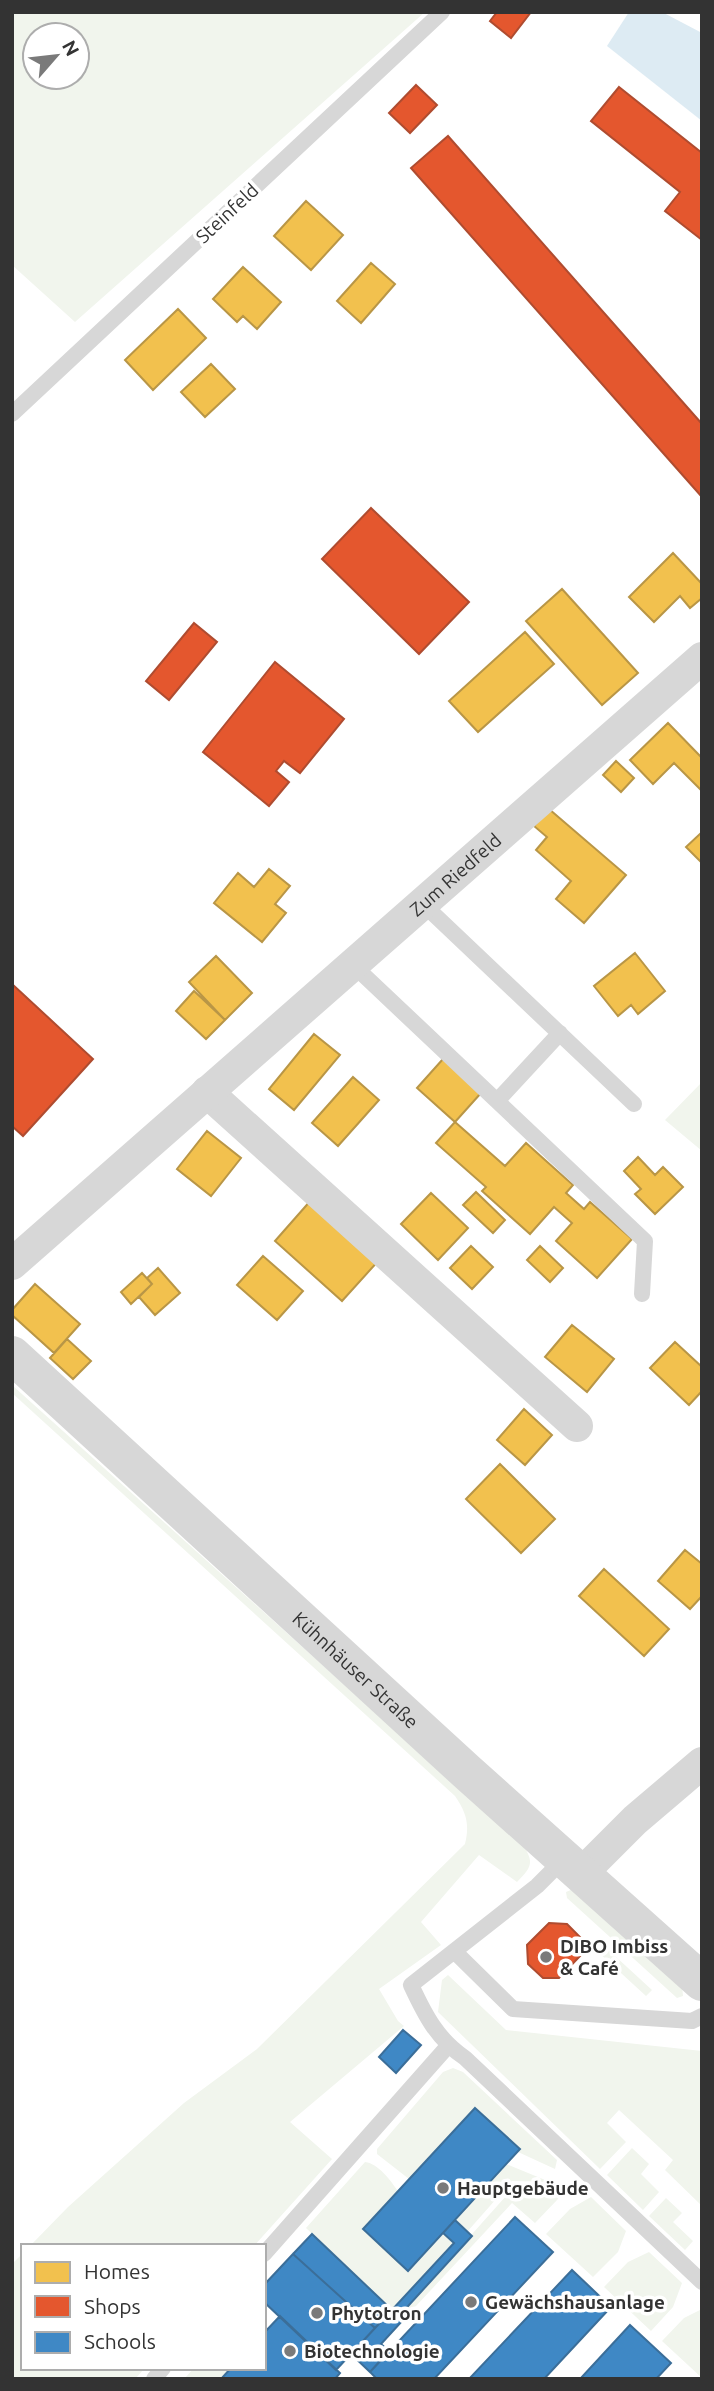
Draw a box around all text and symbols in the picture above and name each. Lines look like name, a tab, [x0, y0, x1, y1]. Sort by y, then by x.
north arrow	[21, 21, 91, 91]
text: N	[58, 37, 84, 59]
street label: Steinfeld	[191, 179, 263, 247]
street label: Zum Riedfeld	[405, 829, 505, 921]
street label: Kühnhäuser Straße	[288, 1607, 423, 1733]
place label: DIBO Imbiss & Café	[560, 1935, 668, 1979]
marker: DIBO Imbiss & Café	[538, 1949, 554, 1965]
place label: Hauptgebäude	[457, 2177, 589, 2199]
marker: Hauptgebäude	[435, 2180, 451, 2196]
legend	[21, 2244, 266, 2370]
text: Homes	[84, 2259, 150, 2283]
place label: Gewächshausanlage	[485, 2291, 665, 2313]
text: Shops	[84, 2294, 141, 2318]
marker: Gewächshausanlage	[463, 2294, 479, 2310]
place label: Phytotron	[331, 2302, 422, 2324]
marker: Phytotron	[309, 2305, 325, 2321]
text: Schools	[84, 2329, 156, 2353]
place label: Biotechnologie	[304, 2340, 440, 2362]
marker: Biotechnologie	[282, 2343, 298, 2359]

